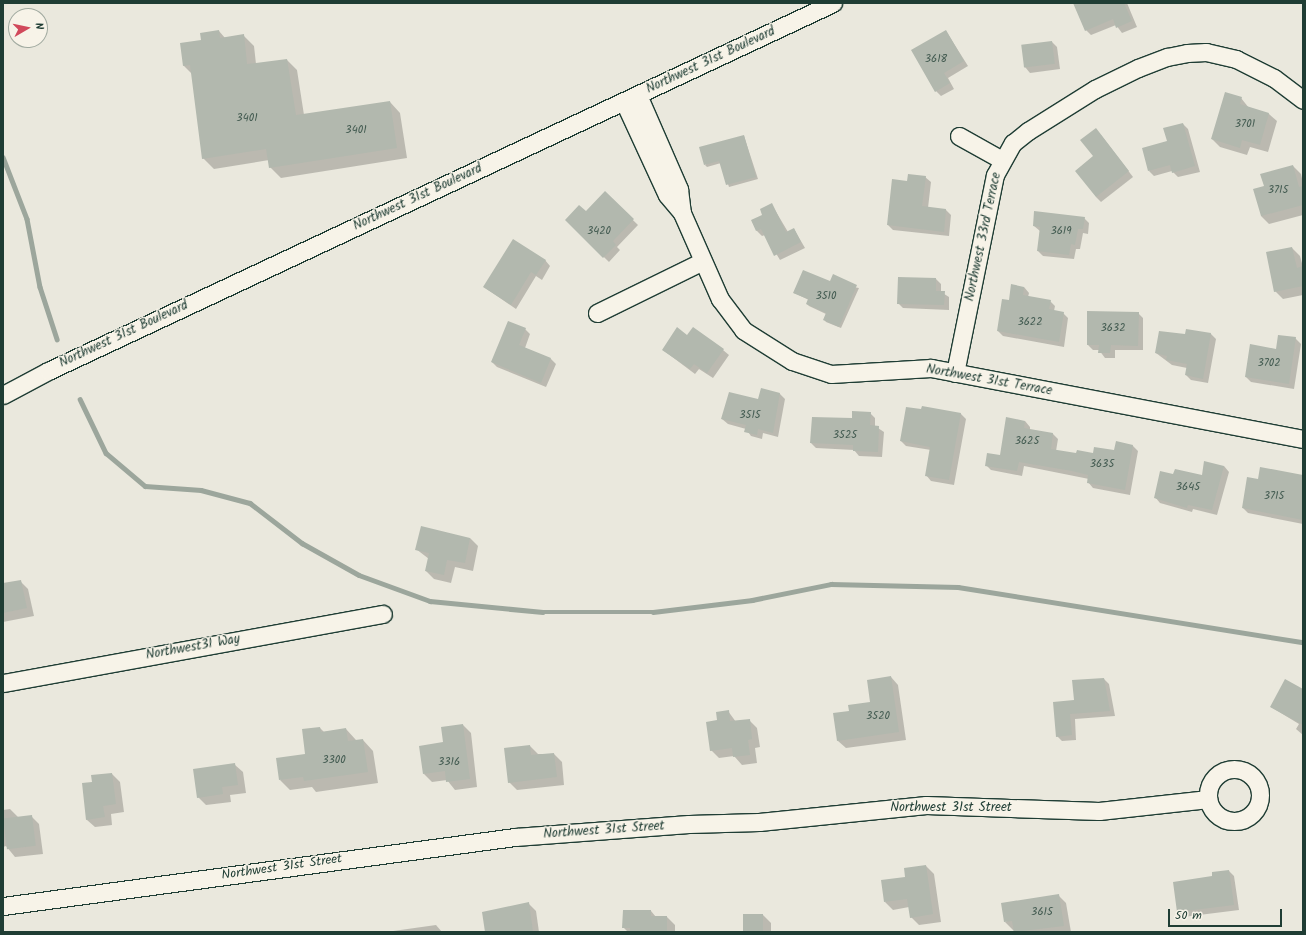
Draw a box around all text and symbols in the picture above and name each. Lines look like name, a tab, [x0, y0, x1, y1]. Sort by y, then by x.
north arrow	[8, 8, 48, 48]
text: N	[29, 21, 48, 31]
street label: Northwest 31st Boulevard	[644, 24, 778, 98]
house number: 3618	[925, 52, 947, 66]
house number: 3401	[236, 111, 258, 125]
house number: 3701	[1235, 117, 1255, 131]
house number: 3401	[345, 123, 367, 137]
street label: Northwest 31st Boulevard	[351, 161, 485, 235]
street label: Northwest 33rd Terrace	[963, 171, 1005, 303]
house number: 3715	[1268, 183, 1288, 197]
house number: 3420	[587, 224, 611, 238]
house number: 3619	[1050, 224, 1072, 238]
house number: 3510	[815, 289, 837, 303]
street label: Northwest 31st Boulevard	[57, 298, 191, 372]
house number: 3622	[1017, 315, 1043, 329]
house number: 3632	[1100, 321, 1126, 335]
house number: 3702	[1257, 356, 1281, 370]
street label: Northwest 31st Terrace	[925, 362, 1053, 400]
house number: 3515	[739, 408, 761, 422]
house number: 3525	[833, 428, 857, 442]
house number: 3625	[1015, 434, 1039, 448]
house number: 3635	[1090, 457, 1114, 471]
house number: 3645	[1176, 480, 1200, 494]
house number: 3715	[1264, 489, 1284, 503]
street label: Northwest31 Way	[145, 632, 241, 664]
house number: 3520	[866, 709, 890, 723]
house number: 3300	[322, 753, 346, 767]
house number: 3316	[438, 755, 460, 769]
street label: Northwest 31st Street	[890, 800, 1012, 816]
street label: Northwest 31st Street	[543, 819, 665, 843]
street label: Northwest 31st Street	[221, 852, 343, 884]
scale bar	[1170, 901, 1284, 927]
house number: 3615	[1031, 905, 1053, 919]
text: 50 m	[1175, 906, 1202, 925]

